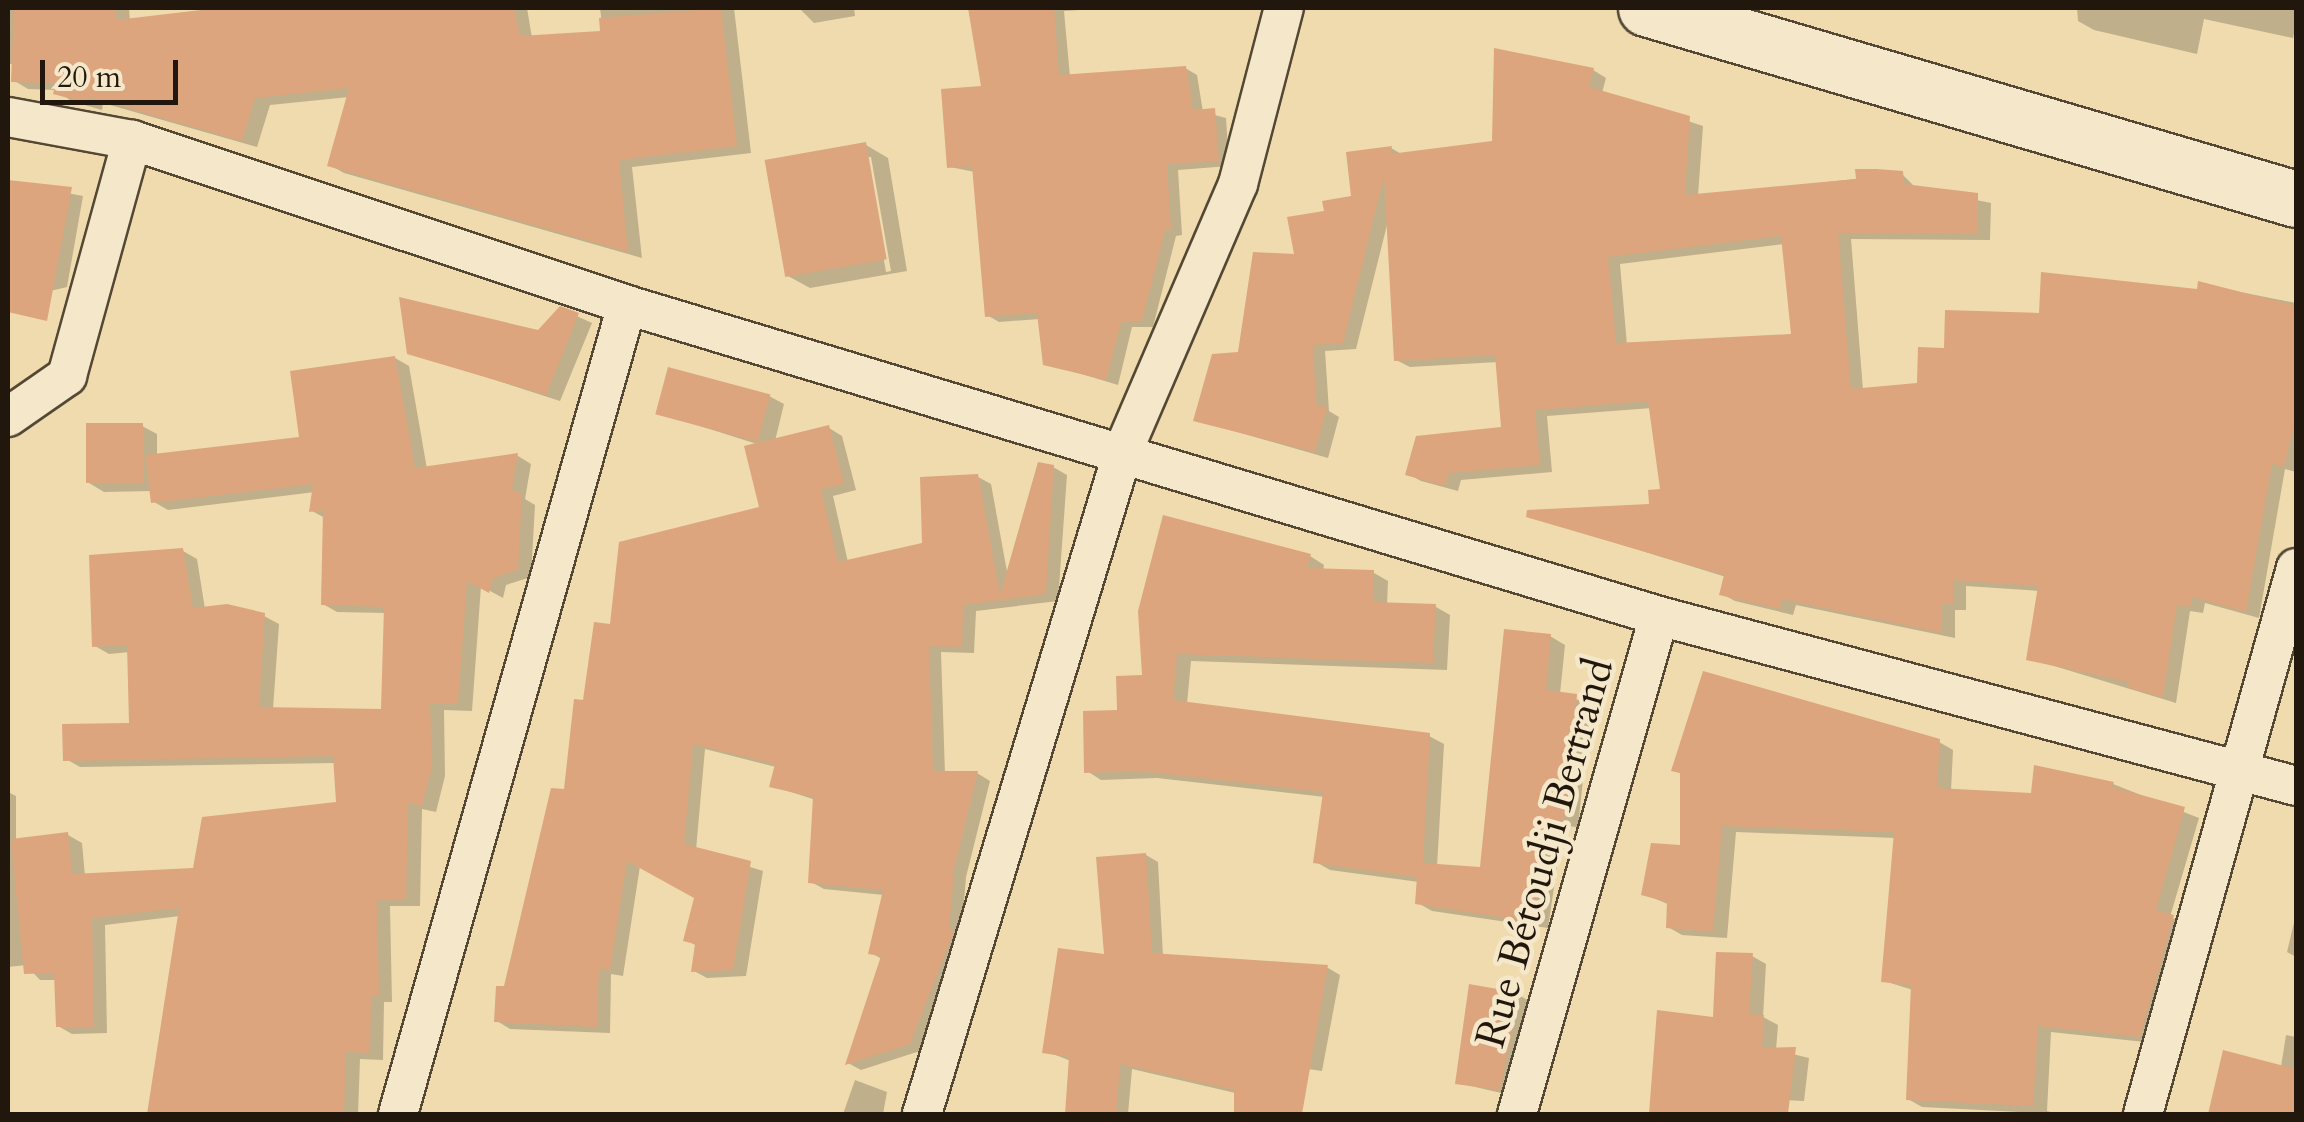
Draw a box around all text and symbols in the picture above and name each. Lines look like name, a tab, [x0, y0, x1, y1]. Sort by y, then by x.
scale bar	[45, 40, 182, 102]
text: 20 m	[57, 57, 121, 98]
street label: Rue Bétoudji Bertrand	[1465, 653, 1625, 1053]

